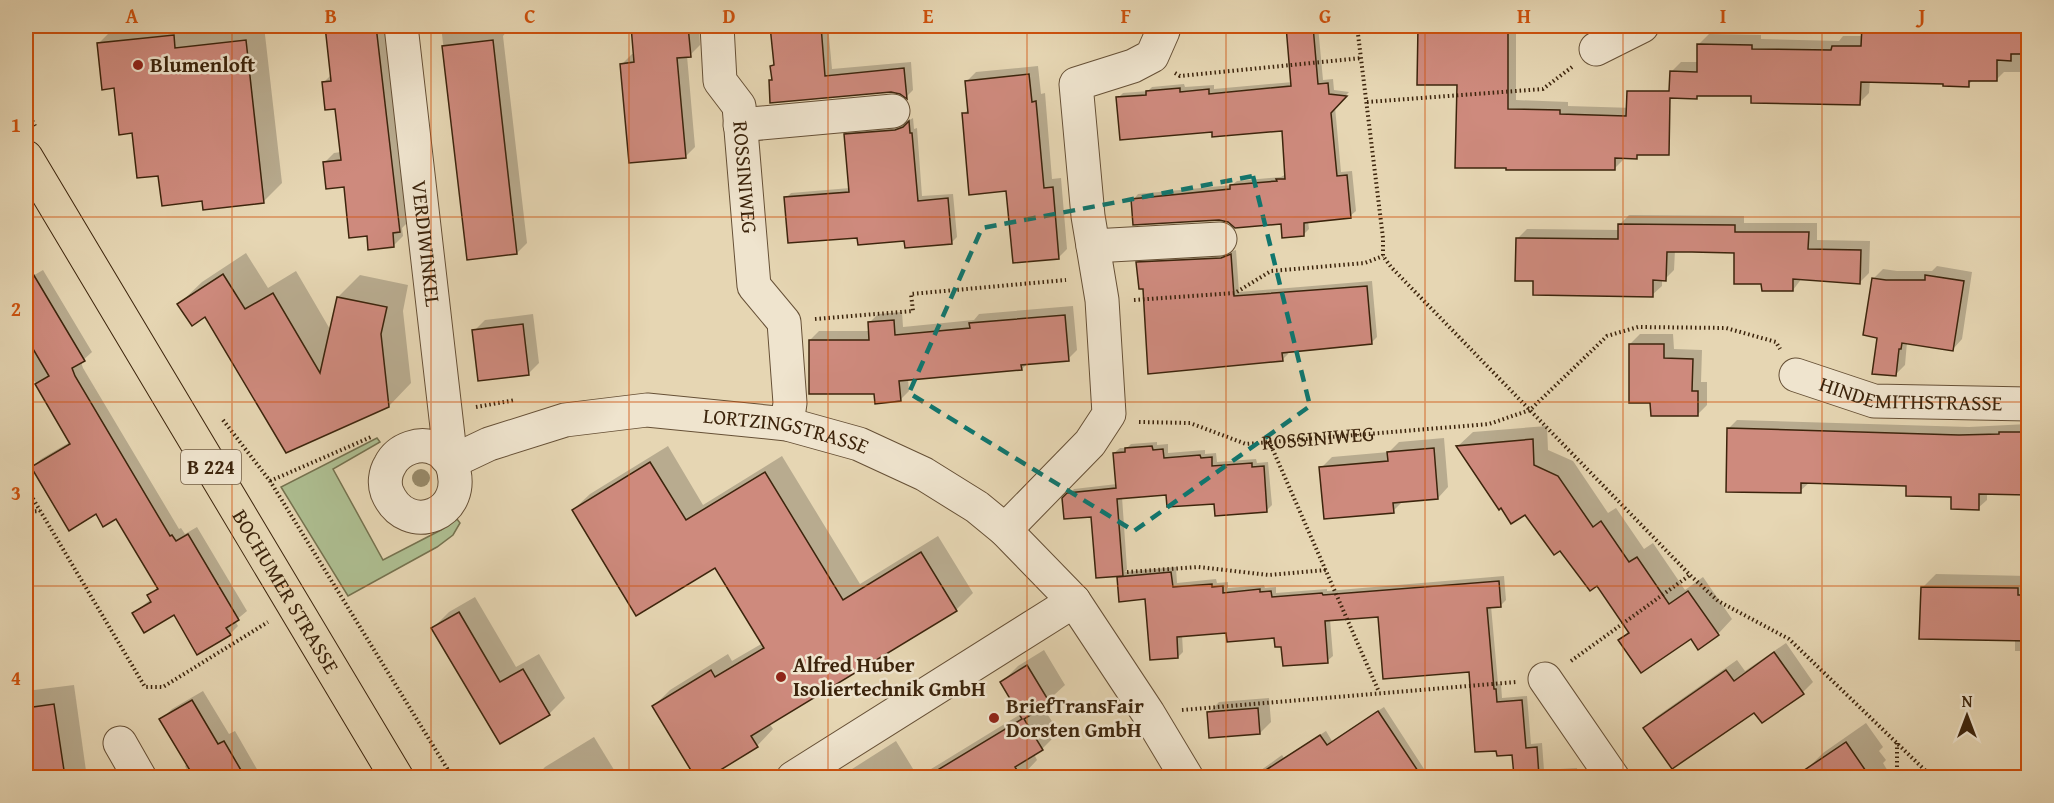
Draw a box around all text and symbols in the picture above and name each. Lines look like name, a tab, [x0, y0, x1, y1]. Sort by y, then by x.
text: A	[126, 1, 139, 30]
text: B	[325, 1, 337, 30]
text: C	[524, 1, 536, 30]
text: D	[722, 1, 736, 30]
text: E	[923, 1, 934, 30]
text: F	[1121, 1, 1131, 30]
text: G	[1319, 1, 1331, 30]
text: H	[1517, 1, 1531, 30]
text: I	[1720, 1, 1726, 30]
text: J	[1916, 1, 1926, 30]
place label: Blumenloft	[150, 49, 255, 80]
marker: Blumenloft	[131, 58, 145, 72]
text: 1	[11, 110, 21, 139]
street label: ROSSINIWEG	[725, 120, 766, 235]
street label: VERDIWINKEL	[404, 179, 449, 308]
text: 2	[11, 294, 21, 323]
street label: HINDEMITHSTRASSE	[1815, 368, 2003, 419]
street label: LORTZINGSTRASSE	[702, 400, 875, 462]
street label: ROSSINIWEG	[1260, 418, 1375, 458]
road number: B 224	[181, 450, 241, 484]
text: 3	[11, 478, 21, 507]
street label: BOCHUMER STRASSE	[225, 503, 347, 679]
place label: Alfred Huber Isoliertechnik GmbH	[793, 649, 986, 704]
text: 4	[11, 663, 21, 692]
marker: Alfred Huber Isoliertechnik GmbH	[774, 670, 788, 684]
north arrow	[1937, 686, 1997, 746]
text: N	[1962, 689, 1973, 713]
place label: BriefTransFair Dorsten GmbH	[1006, 690, 1144, 745]
marker: BriefTransFair Dorsten GmbH	[987, 711, 1001, 725]

